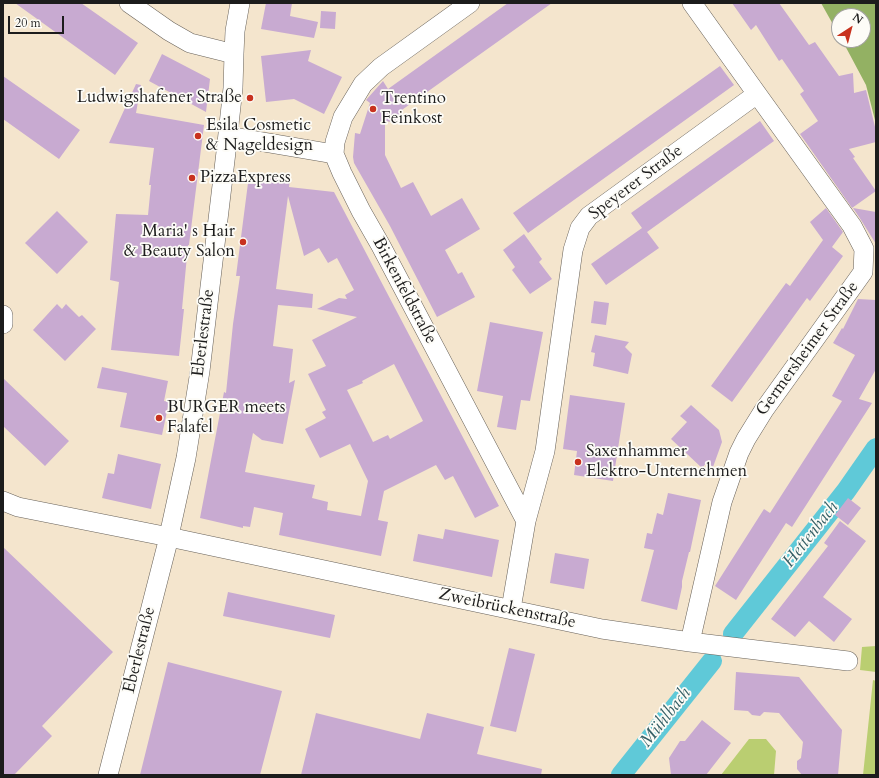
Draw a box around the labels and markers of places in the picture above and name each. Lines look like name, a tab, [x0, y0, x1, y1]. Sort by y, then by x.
place label: Ludwigshafener Straße	[77, 88, 242, 108]
place label: Trentino Feinkost	[381, 89, 446, 129]
marker: Ludwigshafener Straße	[245, 93, 255, 103]
marker: Trentino Feinkost	[368, 104, 378, 114]
place label: Esila Cosmetic & Nageldesign	[206, 116, 313, 156]
marker: Esila Cosmetic & Nageldesign	[193, 131, 203, 141]
place label: PizzaExpress	[200, 168, 291, 188]
marker: PizzaExpress	[187, 173, 197, 183]
place label: Maria' s Hair & Beauty Salon	[124, 222, 235, 262]
marker: Maria' s Hair & Beauty Salon	[238, 237, 248, 247]
place label: BURGER meets Falafel	[167, 398, 285, 438]
marker: BURGER meets Falafel	[154, 413, 164, 423]
place label: Saxenhammer Elektro-Unternehmen	[586, 442, 747, 482]
marker: Saxenhammer Elektro-Unternehmen	[573, 457, 583, 467]

